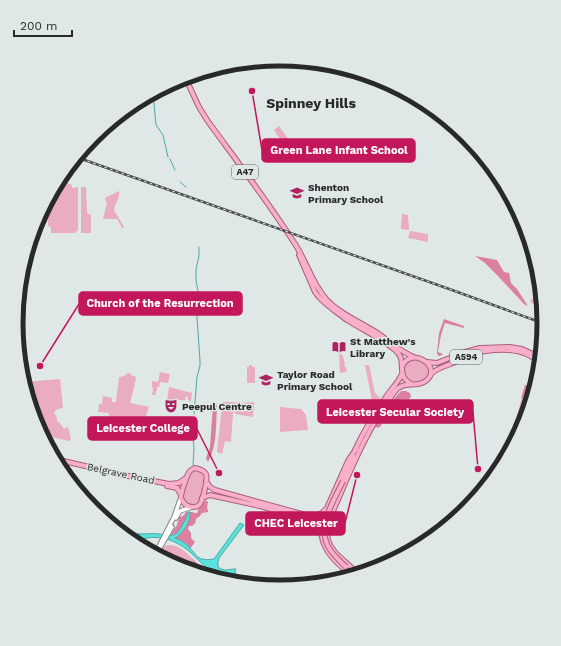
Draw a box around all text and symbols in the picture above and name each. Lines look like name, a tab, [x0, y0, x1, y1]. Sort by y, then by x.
scale bar	[14, 12, 72, 38]
text: 200 m	[20, 19, 57, 33]
district label: Spinney Hills	[266, 95, 356, 111]
callout: Green Lane Infant School	[262, 139, 415, 162]
text: Green Lane Infant School	[270, 144, 408, 157]
road number: A47	[232, 165, 258, 179]
place label: Shenton Primary School	[308, 182, 384, 205]
school or university icon: Shenton Primary School	[289, 185, 305, 201]
callout: Church of the Resurrection	[79, 292, 242, 315]
text: Church of the Resurrection	[86, 297, 234, 310]
place label: St Matthew's Library	[350, 336, 416, 359]
library icon: St Matthew's Library	[331, 339, 347, 355]
road number: A594	[450, 350, 482, 364]
place label: Taylor Road Primary School	[277, 369, 353, 392]
school or university icon: Taylor Road Primary School	[258, 372, 274, 388]
theatre icon: Peepul Centre	[163, 398, 179, 414]
callout: Leicester Secular Society	[318, 400, 473, 423]
place label: Peepul Centre	[182, 401, 252, 412]
text: Leicester Secular Society	[326, 406, 465, 419]
callout: Leicester College	[88, 417, 197, 440]
text: Leicester College	[96, 422, 190, 435]
street label: Belgrave Road	[86, 461, 156, 486]
callout: CHEC Leicester	[246, 512, 345, 535]
text: CHEC Leicester	[254, 517, 338, 530]

